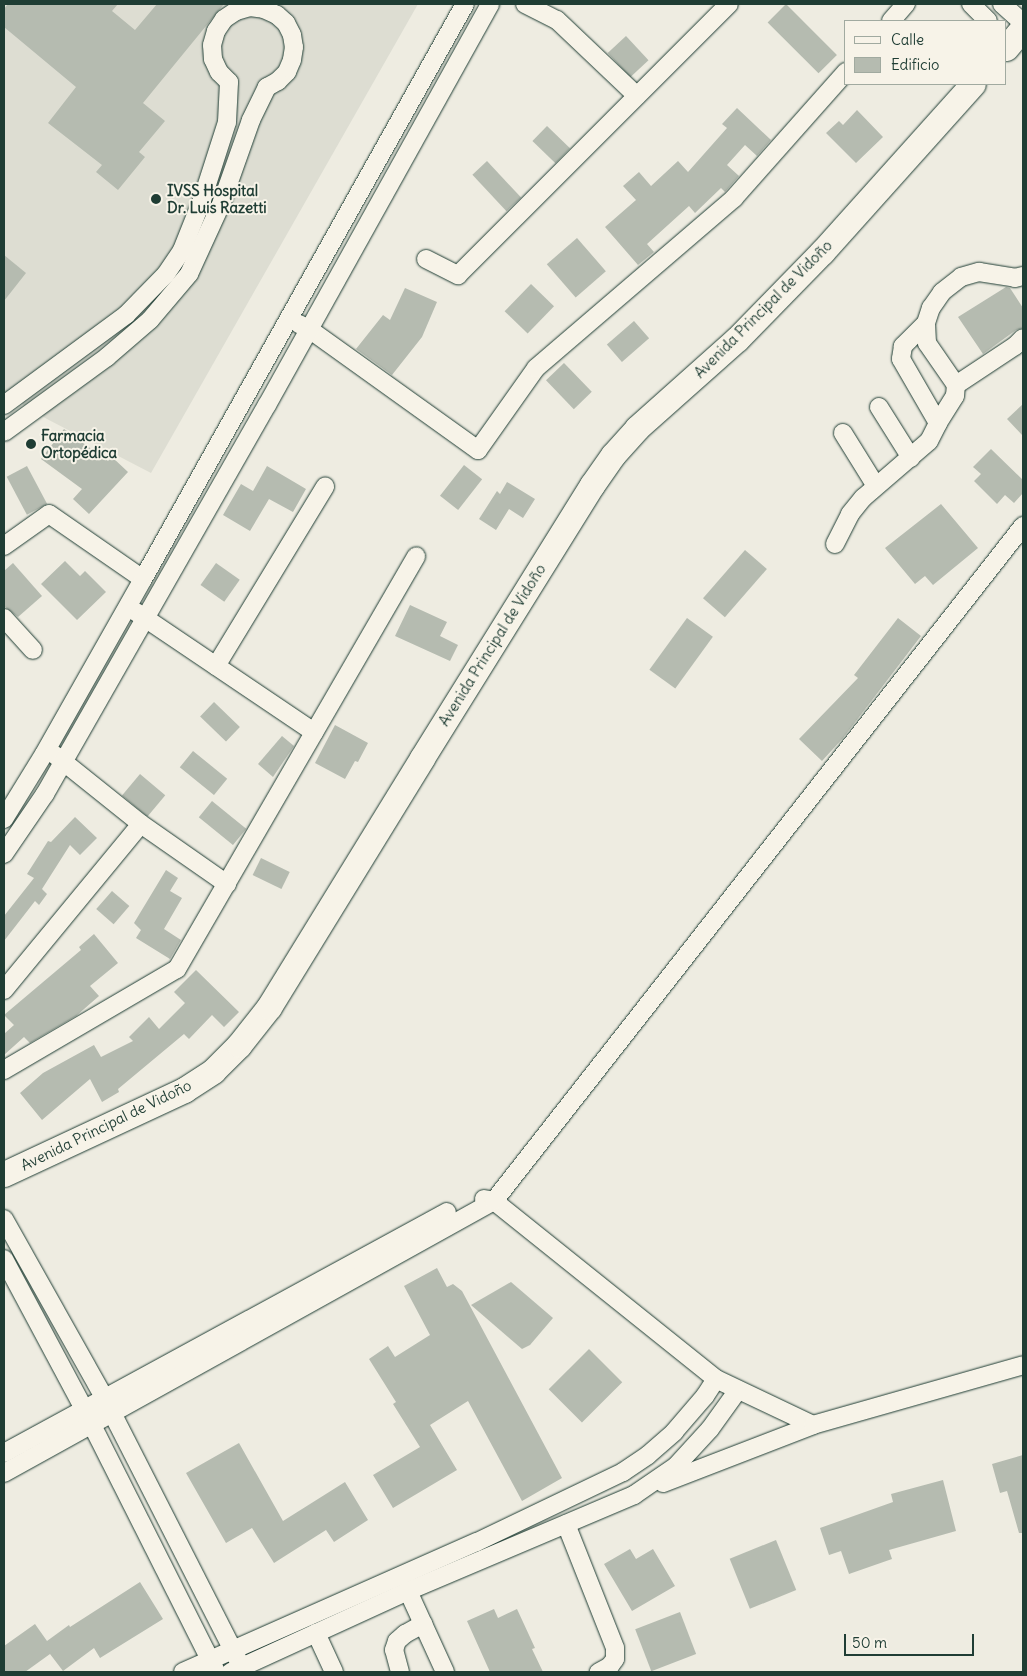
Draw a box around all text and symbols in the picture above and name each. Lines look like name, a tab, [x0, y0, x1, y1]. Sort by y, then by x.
legend	[844, 20, 1007, 85]
text: Calle	[891, 30, 924, 49]
text: Edificio	[891, 55, 939, 74]
place label: IVSS Hospital Dr. Luis Razetti	[167, 181, 267, 216]
marker: IVSS Hospital Dr. Luis Razetti	[149, 192, 163, 206]
street label: Avenida Principal de Vidoño	[690, 236, 836, 382]
place label: Farmacia Ortopédica	[41, 426, 117, 461]
marker: Farmacia Ortopédica	[25, 438, 37, 450]
street label: Avenida Principal de Vidoño	[435, 561, 549, 729]
street label: Avenida Principal de Vidoño	[18, 1076, 194, 1174]
scale bar	[847, 1624, 977, 1656]
text: 50 m	[852, 1633, 887, 1652]

